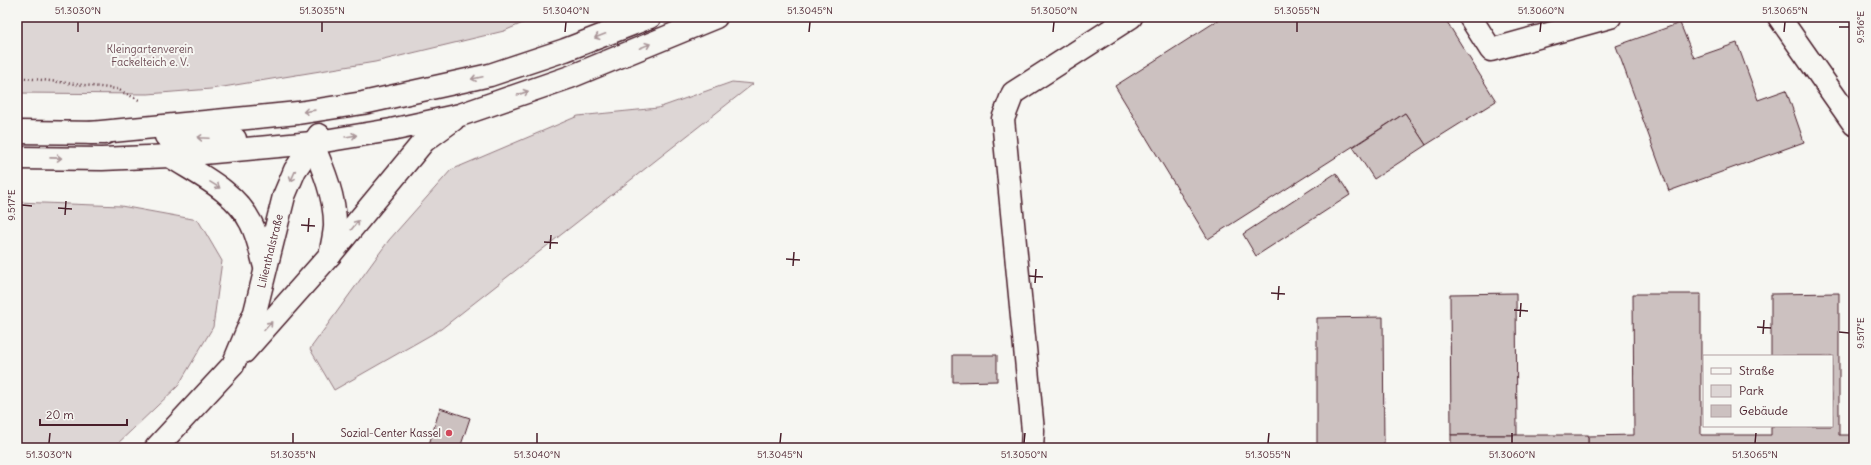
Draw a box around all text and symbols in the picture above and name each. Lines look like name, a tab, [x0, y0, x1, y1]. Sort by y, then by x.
text: 51.3030°N	[55, 4, 101, 17]
text: 51.3035°N	[299, 4, 345, 17]
text: 51.3040°N	[543, 4, 589, 17]
text: 51.3045°N	[787, 4, 833, 17]
text: 51.3050°N	[1031, 4, 1077, 17]
text: 51.3055°N	[1274, 4, 1320, 17]
text: 51.3060°N	[1518, 4, 1564, 17]
text: 51.3065°N	[1762, 4, 1808, 17]
text: 9.516°E	[1854, 11, 1867, 43]
one-way arrow	[595, 33, 607, 41]
park label: Kleingartenverein Fackelteich e. V.	[107, 42, 193, 69]
one-way arrow	[638, 42, 650, 50]
one-way arrow	[471, 74, 484, 82]
one-way arrow	[517, 88, 529, 96]
one-way arrow	[303, 107, 316, 115]
one-way arrow	[344, 132, 357, 140]
one-way arrow	[197, 134, 210, 141]
one-way arrow	[49, 154, 62, 162]
one-way arrow	[289, 170, 296, 182]
one-way arrow	[209, 181, 220, 189]
text: 9.517°E	[5, 189, 18, 221]
street label: Lilienthalstraße	[254, 213, 286, 289]
one-way arrow	[350, 219, 359, 230]
text: 9.517°E	[1854, 317, 1867, 349]
one-way arrow	[263, 321, 272, 331]
legend	[1703, 355, 1833, 427]
text: Straße	[1739, 363, 1774, 378]
text: Park	[1739, 383, 1764, 398]
scale bar	[40, 401, 127, 427]
text: Gebäude	[1739, 403, 1788, 418]
text: 20 m	[46, 407, 74, 422]
place label: Sozial-Center Kassel	[340, 426, 441, 440]
marker: Sozial-Center Kassel	[444, 428, 454, 438]
text: 51.3030°N	[26, 448, 72, 461]
text: 51.3035°N	[270, 448, 316, 461]
text: 51.3040°N	[514, 448, 560, 461]
text: 51.3045°N	[757, 448, 803, 461]
text: 51.3050°N	[1001, 448, 1047, 461]
text: 51.3055°N	[1245, 448, 1291, 461]
text: 51.3060°N	[1489, 448, 1535, 461]
text: 51.3065°N	[1732, 448, 1778, 461]

